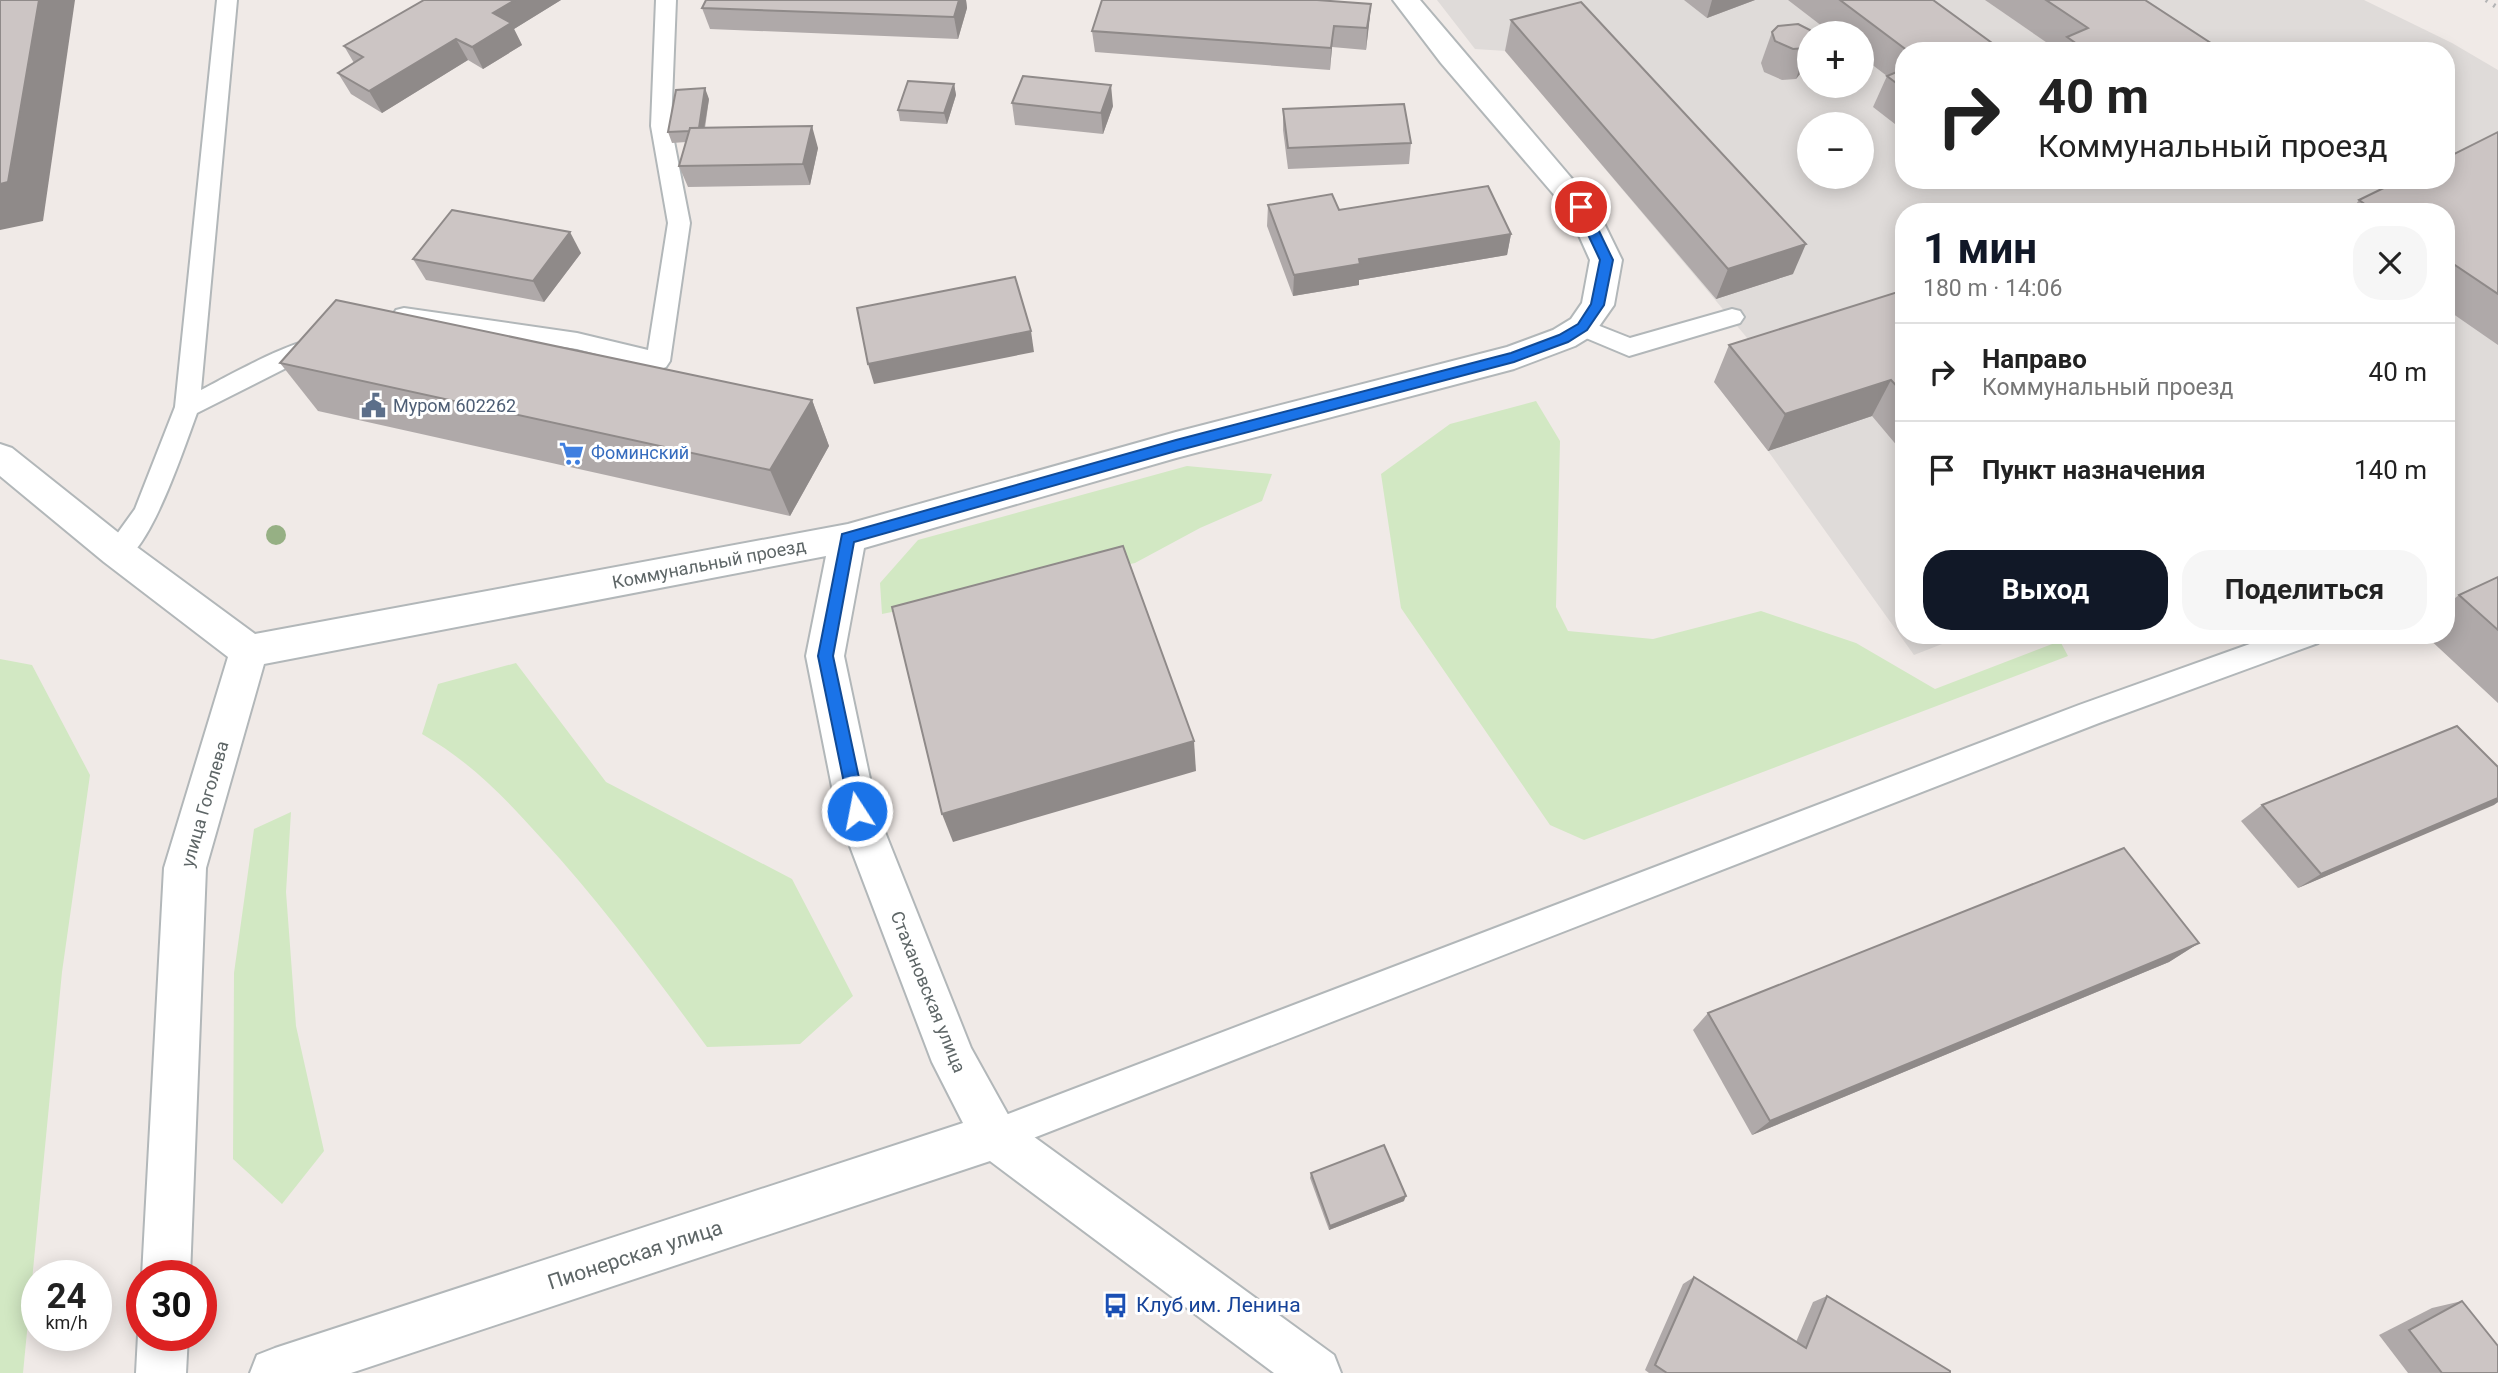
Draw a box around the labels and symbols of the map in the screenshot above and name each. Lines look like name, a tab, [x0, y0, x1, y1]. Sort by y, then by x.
pin	[1551, 177, 1611, 237]
public building icon: Муром 602262	[359, 392, 387, 420]
place label: Муром 602262	[393, 395, 516, 416]
supermarket icon: Фоминский	[557, 439, 585, 467]
place label: Фоминский	[591, 442, 689, 463]
street label: Коммунальный проезд	[610, 534, 808, 593]
street label: улица Гоголева	[177, 738, 233, 869]
position arrow	[820, 774, 894, 848]
street label: Стахановская улица	[886, 908, 970, 1076]
street label: Пионерская улица	[545, 1215, 725, 1295]
speed limit sign: 30	[126, 1260, 217, 1351]
bus stop icon: Клуб им. Ленина	[1102, 1291, 1130, 1319]
place label: Клуб им. Ленина	[1136, 1293, 1301, 1317]

